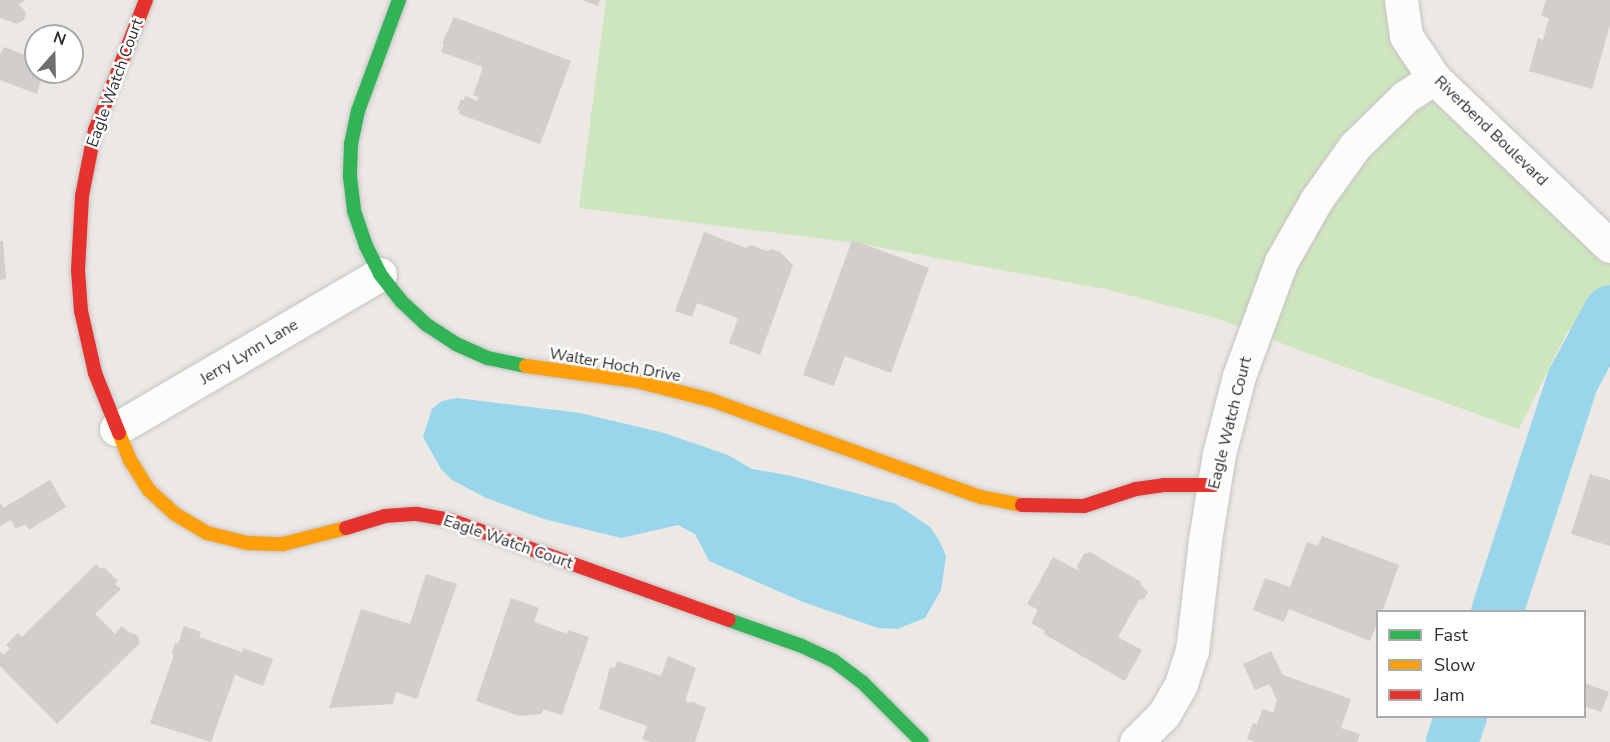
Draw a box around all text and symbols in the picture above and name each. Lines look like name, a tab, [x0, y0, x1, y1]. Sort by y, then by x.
street label: Eagle Watch Court	[83, 16, 147, 150]
north arrow	[24, 24, 84, 84]
text: N	[50, 27, 69, 51]
street label: Riverbend Boulevard	[1430, 72, 1552, 190]
street label: Jerry Lynn Lane	[196, 315, 302, 389]
street label: Walter Hoch Drive	[548, 344, 682, 386]
street label: Eagle Watch Court	[1204, 355, 1256, 491]
street label: Eagle Watch Court	[441, 511, 575, 573]
legend	[1376, 610, 1586, 718]
text: Fast	[1434, 623, 1468, 647]
text: Slow	[1434, 653, 1475, 677]
text: Jam	[1434, 683, 1465, 707]

